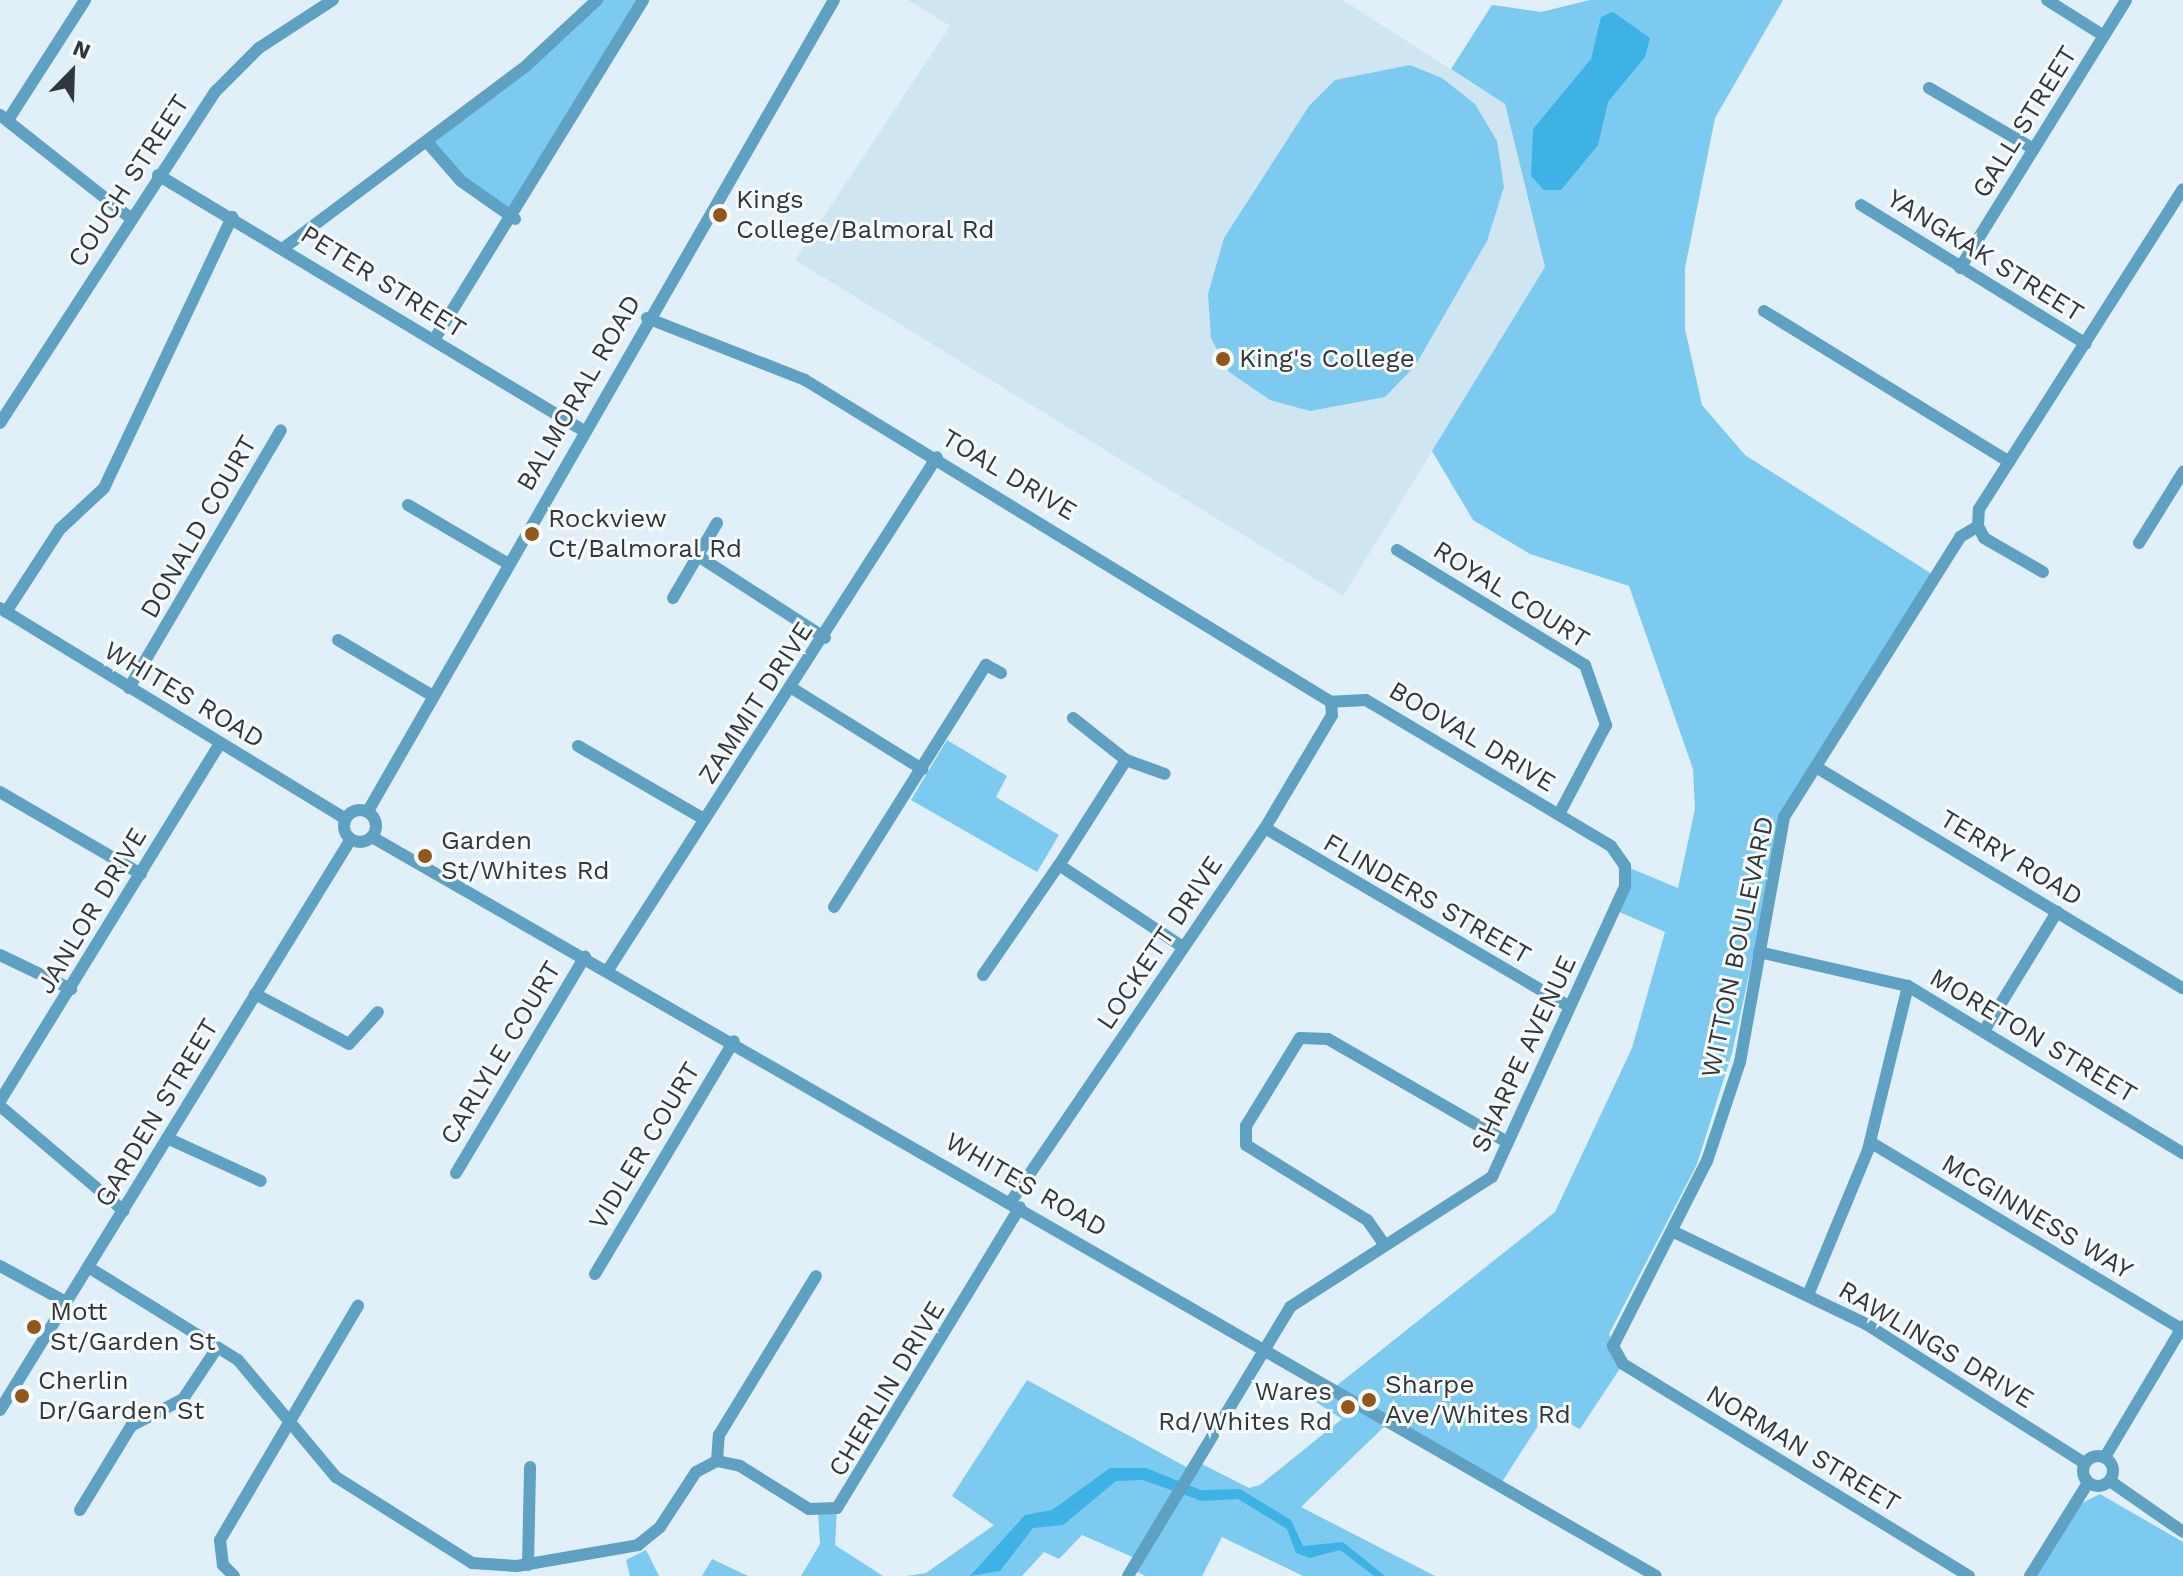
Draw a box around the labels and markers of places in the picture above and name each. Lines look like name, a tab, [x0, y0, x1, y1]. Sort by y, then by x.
place label: Kings College/Balmoral Rd	[736, 184, 996, 246]
marker: Kings College/Balmoral Rd	[711, 206, 729, 224]
place label: King's College	[1239, 343, 1415, 375]
marker: King's College	[1214, 350, 1232, 368]
place label: Rockview Ct/Balmoral Rd	[548, 503, 743, 564]
marker: Rockview Ct/Balmoral Rd	[523, 525, 541, 543]
place label: Garden St/Whites Rd	[441, 825, 610, 886]
marker: Garden St/Whites Rd	[416, 847, 434, 865]
place label: Mott St/Garden St	[50, 1296, 216, 1358]
marker: Mott St/Garden St	[25, 1318, 43, 1336]
place label: Cherlin Dr/Garden St	[38, 1365, 204, 1426]
place label: Sharpe Ave/Whites Rd	[1385, 1369, 1571, 1430]
place label: Wares Rd/Whites Rd	[1158, 1376, 1332, 1438]
marker: Cherlin Dr/Garden St	[13, 1387, 31, 1405]
marker: Sharpe Ave/Whites Rd	[1360, 1391, 1378, 1409]
marker: Wares Rd/Whites Rd	[1339, 1398, 1357, 1416]

